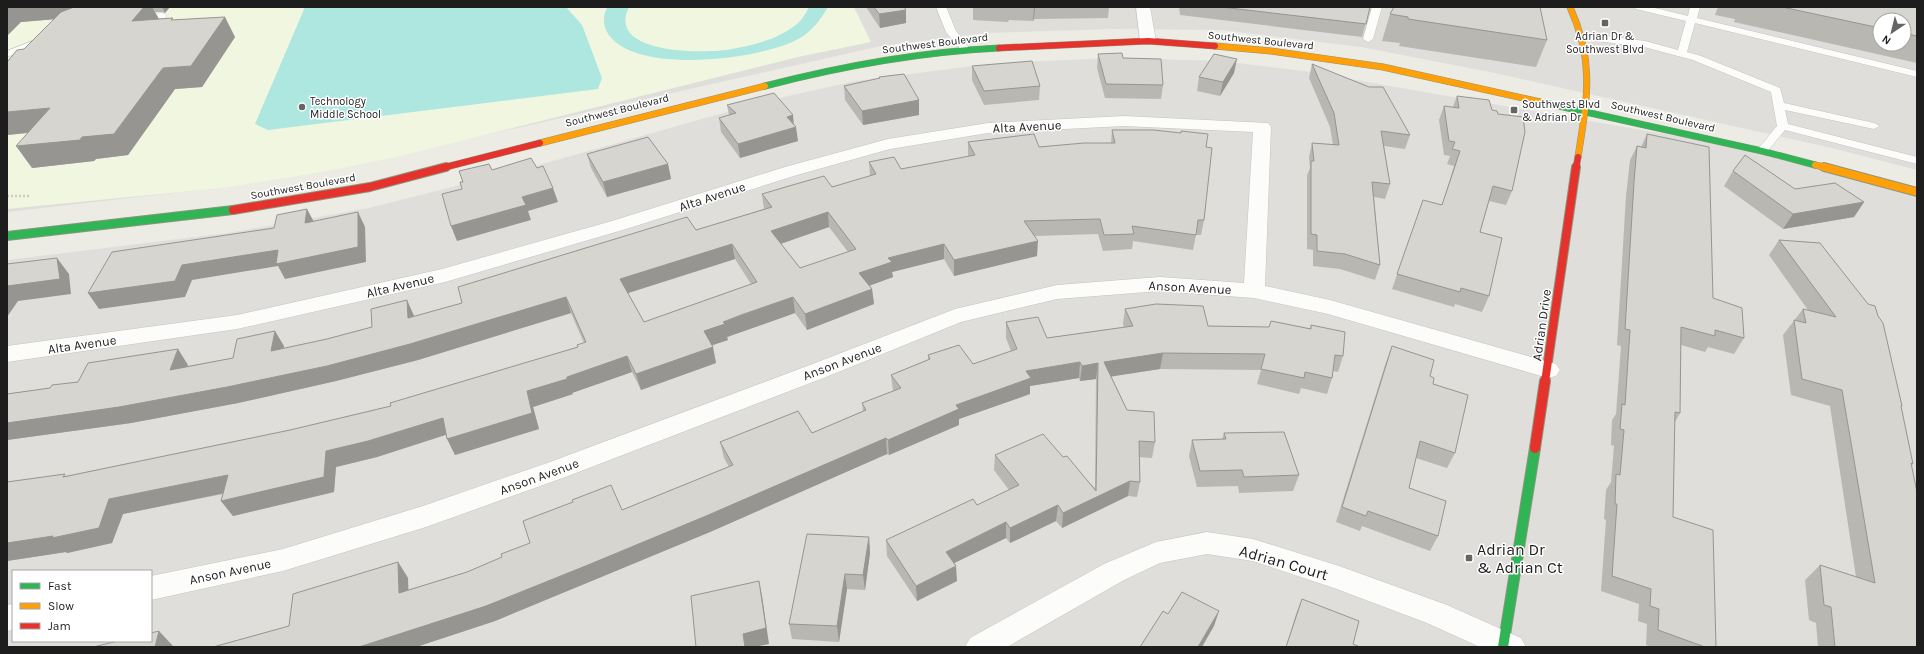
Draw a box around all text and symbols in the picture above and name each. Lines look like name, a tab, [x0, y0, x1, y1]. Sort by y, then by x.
north arrow	[1872, 12, 1912, 52]
marker: Adrian Dr & Southwest Blvd	[1600, 18, 1610, 28]
street label: Southwest Boulevard	[1207, 28, 1315, 53]
place label: Adrian Dr & Southwest Blvd	[1566, 30, 1644, 56]
street label: Southwest Boulevard	[881, 31, 989, 56]
text: N	[1880, 32, 1894, 47]
street label: Southwest Boulevard	[564, 91, 670, 130]
place label: Technology Middle School	[310, 95, 381, 121]
place label: Southwest Blvd & Adrian Dr	[1522, 98, 1600, 124]
street label: Southwest Boulevard	[1610, 98, 1716, 135]
marker: Technology Middle School	[297, 102, 307, 112]
marker: Southwest Blvd & Adrian Dr	[1509, 105, 1519, 115]
street label: Alta Avenue	[992, 117, 1062, 136]
street label: Southwest Boulevard	[249, 171, 357, 202]
street label: Alta Avenue	[677, 179, 748, 214]
street label: Alta Avenue	[365, 270, 436, 301]
street label: Anson Avenue	[1148, 278, 1232, 297]
street label: Adrian Drive	[1529, 288, 1554, 362]
street label: Alta Avenue	[47, 332, 118, 357]
street label: Anson Avenue	[801, 339, 884, 383]
street label: Anson Avenue	[498, 455, 581, 498]
place label: Adrian Dr & Adrian Ct	[1477, 540, 1563, 577]
street label: Adrian Court	[1237, 541, 1330, 584]
marker: Adrian Dr & Adrian Ct	[1464, 553, 1474, 563]
street label: Anson Avenue	[188, 555, 273, 587]
legend	[12, 570, 152, 642]
text: Fast	[48, 579, 72, 593]
text: Slow	[48, 599, 74, 613]
text: Jam	[48, 619, 71, 633]

